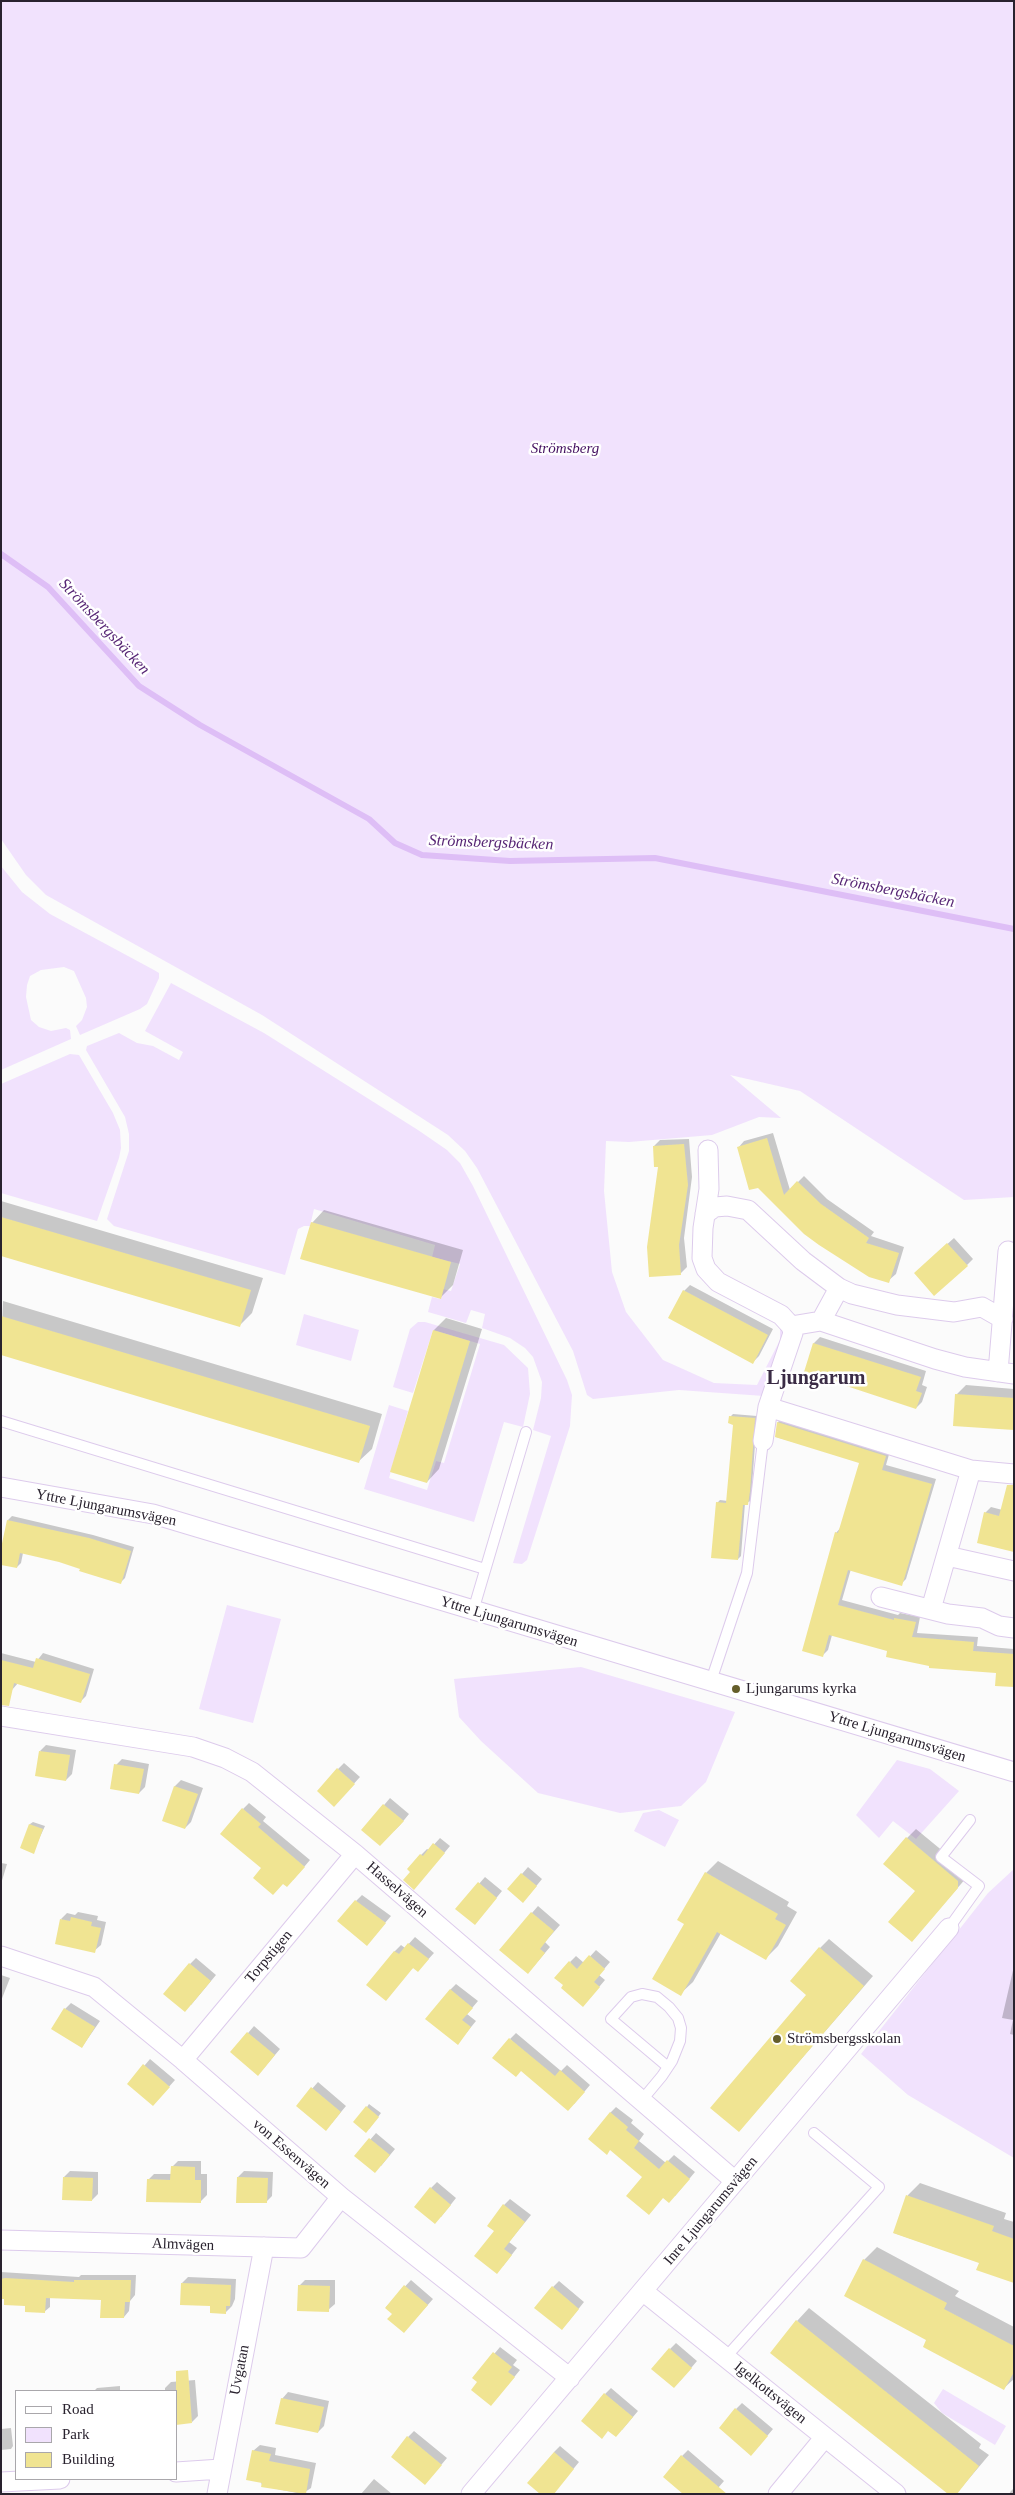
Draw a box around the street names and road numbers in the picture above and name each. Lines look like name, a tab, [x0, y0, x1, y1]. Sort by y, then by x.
street label: Yttre Ljungarumsvägen	[34, 1486, 178, 1530]
street label: Yttre Ljungarumsvägen	[438, 1593, 580, 1651]
street label: Yttre Ljungarumsvägen	[826, 1708, 968, 1766]
street label: Hasselvägen	[362, 1858, 432, 1922]
street label: Torpstigen	[242, 1927, 296, 1987]
street label: von Essenvägen	[248, 2115, 334, 2193]
street label: Inre Ljungarumsvägen	[660, 2153, 762, 2269]
street label: Almvägen	[151, 2235, 215, 2255]
street label: Uvgatan	[226, 2343, 254, 2397]
street label: Igelkottsvägen	[730, 2358, 810, 2428]

